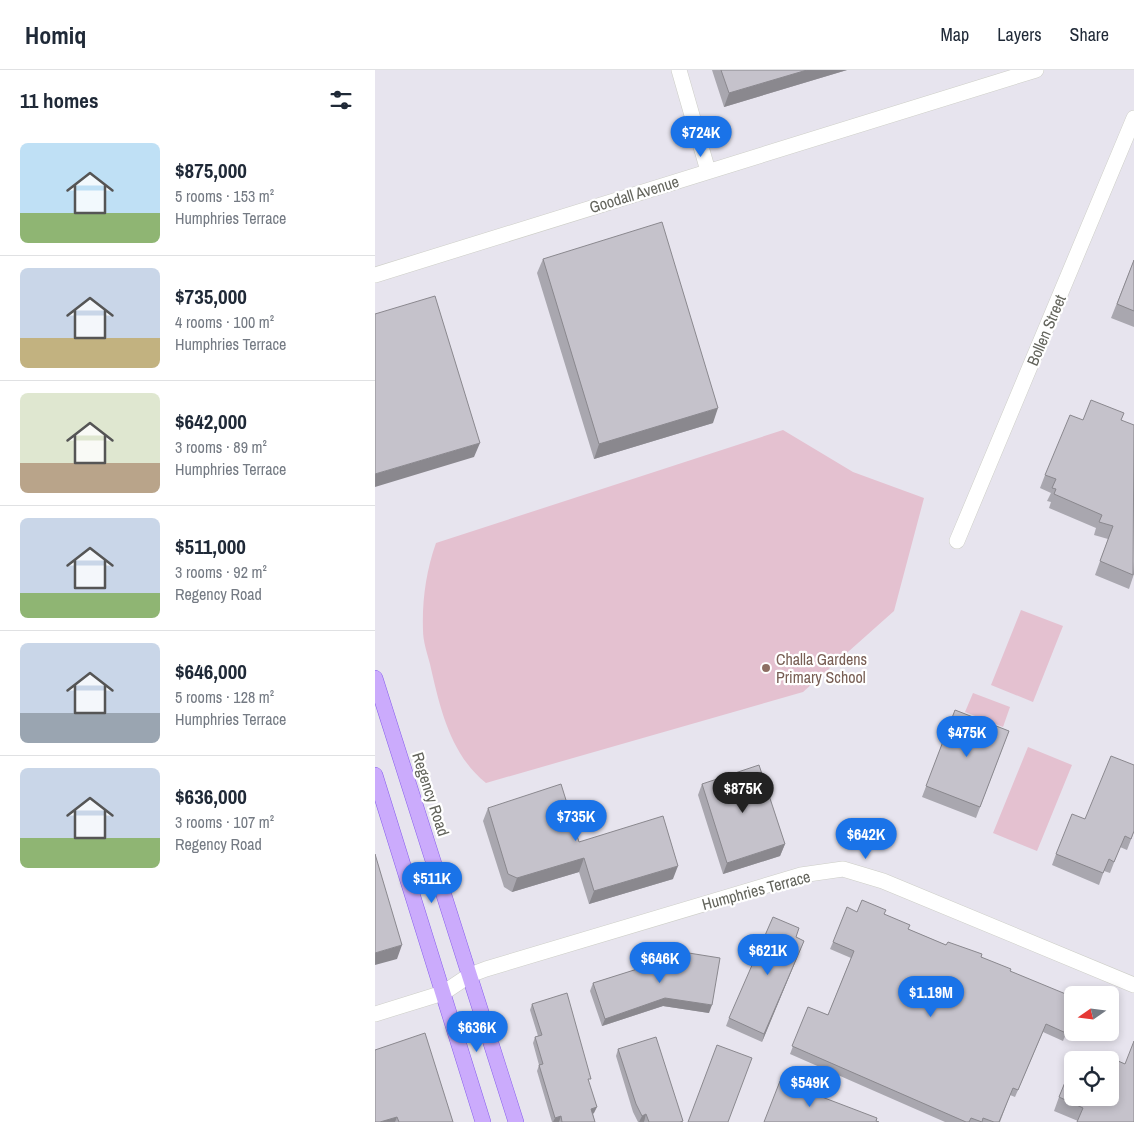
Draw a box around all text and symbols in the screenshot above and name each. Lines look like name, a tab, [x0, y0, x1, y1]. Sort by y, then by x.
text: Homiq	[25, 19, 86, 51]
text: Map	[941, 22, 969, 47]
text: Layers	[997, 22, 1042, 47]
text: Share	[1070, 22, 1109, 47]
text: 11 homes	[20, 86, 99, 115]
icon: filters	[327, 86, 355, 114]
pin: $724K	[666, 116, 736, 158]
text: $724K	[682, 121, 720, 143]
text: $875,000	[175, 156, 247, 185]
icon: home	[60, 163, 120, 223]
street label: Goodall Avenue	[587, 170, 681, 218]
text: 5 rooms · 153 m²	[175, 185, 274, 207]
text: Humphries Terrace	[175, 207, 286, 229]
text: $735,000	[175, 282, 247, 311]
icon: home	[60, 288, 120, 348]
street label: Bollen Street	[1021, 291, 1071, 369]
text: 4 rooms · 100 m²	[175, 311, 274, 333]
text: Humphries Terrace	[175, 333, 286, 355]
text: $642,000	[175, 407, 247, 436]
icon: home	[60, 413, 120, 473]
text: 3 rooms · 89 m²	[175, 436, 267, 458]
text: Humphries Terrace	[175, 458, 286, 480]
text: $511,000	[175, 532, 246, 561]
icon: home	[60, 538, 120, 598]
text: 3 rooms · 92 m²	[175, 561, 267, 583]
text: Regency Road	[175, 583, 262, 605]
place label: Challa Gardens Primary School	[776, 648, 867, 688]
text: $646,000	[175, 657, 247, 686]
marker: Challa Gardens Primary School	[760, 662, 772, 674]
icon: home	[60, 663, 120, 723]
text: 5 rooms · 128 m²	[175, 686, 274, 708]
text: Humphries Terrace	[175, 708, 286, 730]
pin: $475K	[932, 716, 1002, 758]
text: $475K	[948, 721, 986, 743]
street label: Regency Road	[407, 749, 455, 839]
pin: $875K	[708, 772, 778, 814]
text: $875K	[724, 777, 762, 799]
text: $636,000	[175, 782, 247, 811]
icon: home	[60, 788, 120, 848]
pin: $735K	[541, 800, 611, 842]
text: $735K	[557, 805, 595, 827]
text: 3 rooms · 107 m²	[175, 811, 274, 833]
pin: $642K	[831, 818, 901, 860]
text: $642K	[847, 823, 885, 845]
text: Regency Road	[175, 833, 262, 855]
pin: $511K	[397, 862, 467, 904]
street label: Humphries Terrace	[699, 865, 813, 915]
text: $511K	[413, 867, 451, 889]
pin: $621K	[733, 934, 803, 976]
text: $621K	[749, 939, 787, 961]
pin: $646K	[625, 942, 695, 984]
text: $646K	[641, 947, 679, 969]
pin: $1.19M	[890, 976, 972, 1018]
text: $1.19M	[909, 981, 953, 1003]
north arrow	[1064, 986, 1119, 1041]
map controls	[1064, 986, 1119, 1106]
pin: $636K	[442, 1010, 512, 1053]
text: $636K	[458, 1016, 496, 1038]
button: locate	[1064, 1051, 1119, 1106]
pin: $549K	[775, 1066, 845, 1108]
text: $549K	[791, 1071, 829, 1093]

